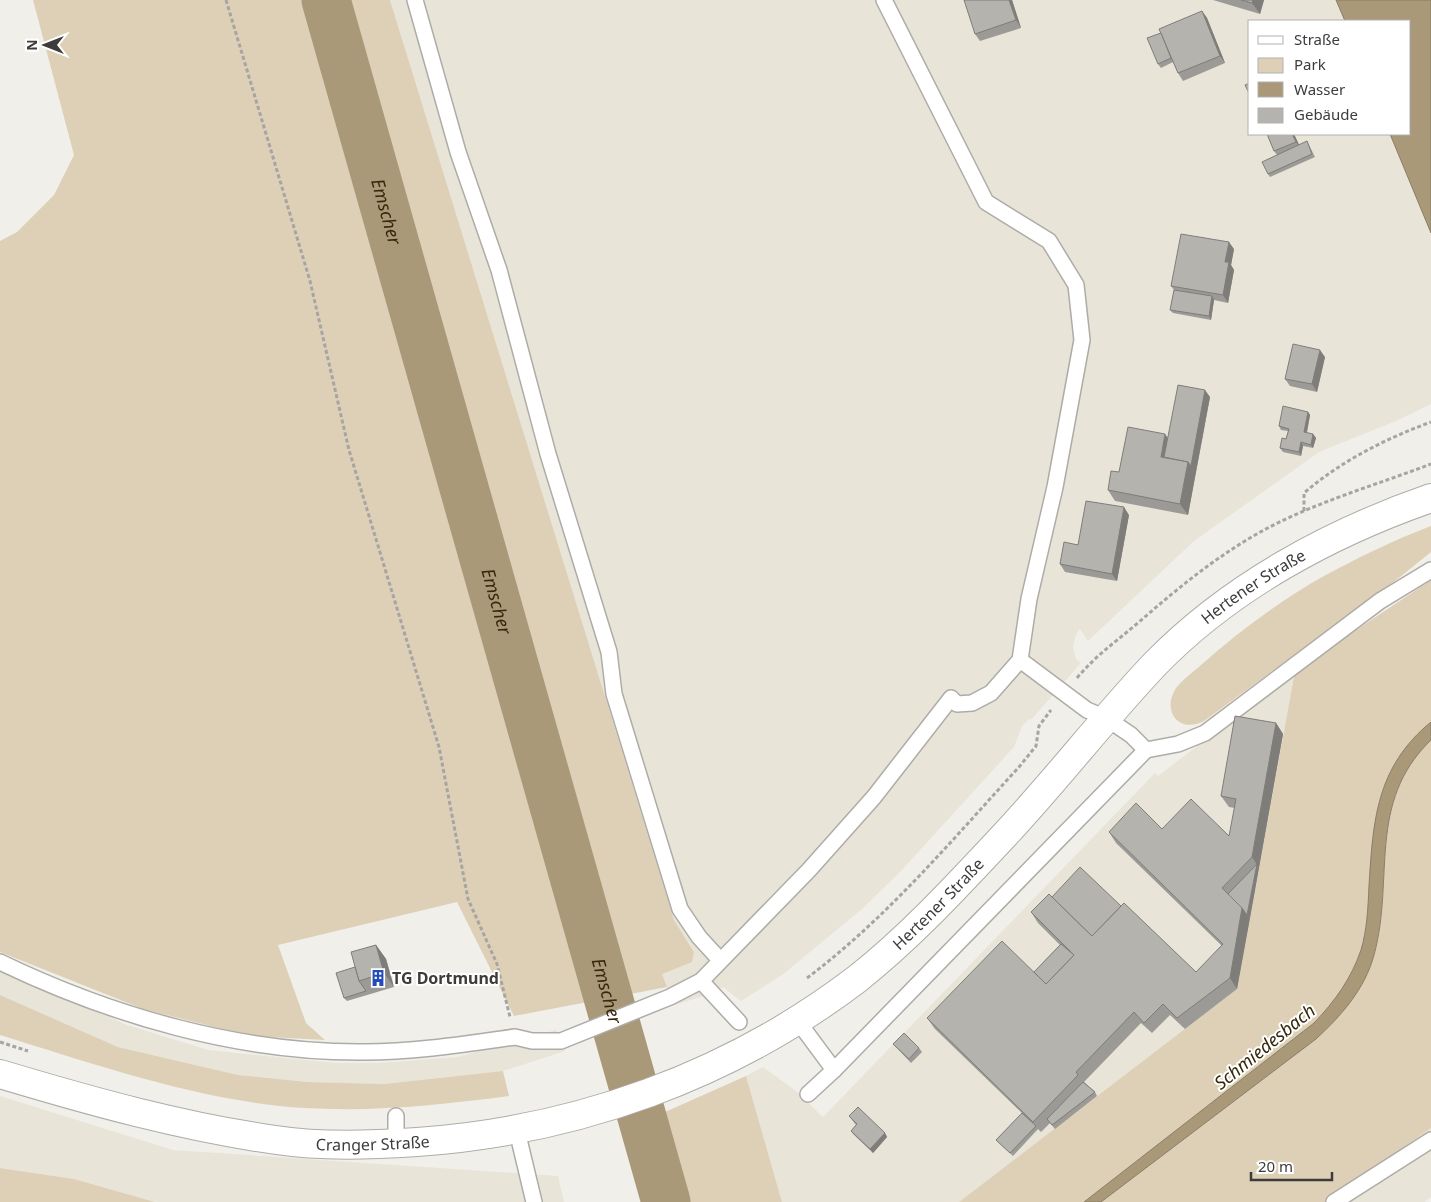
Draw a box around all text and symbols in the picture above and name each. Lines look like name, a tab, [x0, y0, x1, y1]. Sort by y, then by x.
north arrow	[20, 20, 70, 70]
legend	[1248, 20, 1411, 135]
text: Straße	[1294, 29, 1340, 49]
text: N	[22, 39, 41, 51]
text: Park	[1294, 54, 1326, 74]
text: Wasser	[1294, 79, 1345, 99]
text: Gebäude	[1294, 104, 1358, 124]
water label: Emscher	[366, 176, 408, 248]
street label: Hertener Straße	[1196, 544, 1309, 629]
water label: Emscher	[476, 565, 518, 638]
street label: Hertener Straße	[888, 853, 989, 955]
water label: Emscher	[587, 955, 628, 1027]
place label: TG Dortmund	[392, 967, 499, 989]
building icon: TG Dortmund	[368, 968, 388, 988]
water label: Schmiedesbach	[1209, 998, 1320, 1094]
street label: Cranger Straße	[315, 1130, 430, 1156]
scale bar	[1251, 1150, 1332, 1182]
text: 20 m	[1258, 1156, 1293, 1176]

